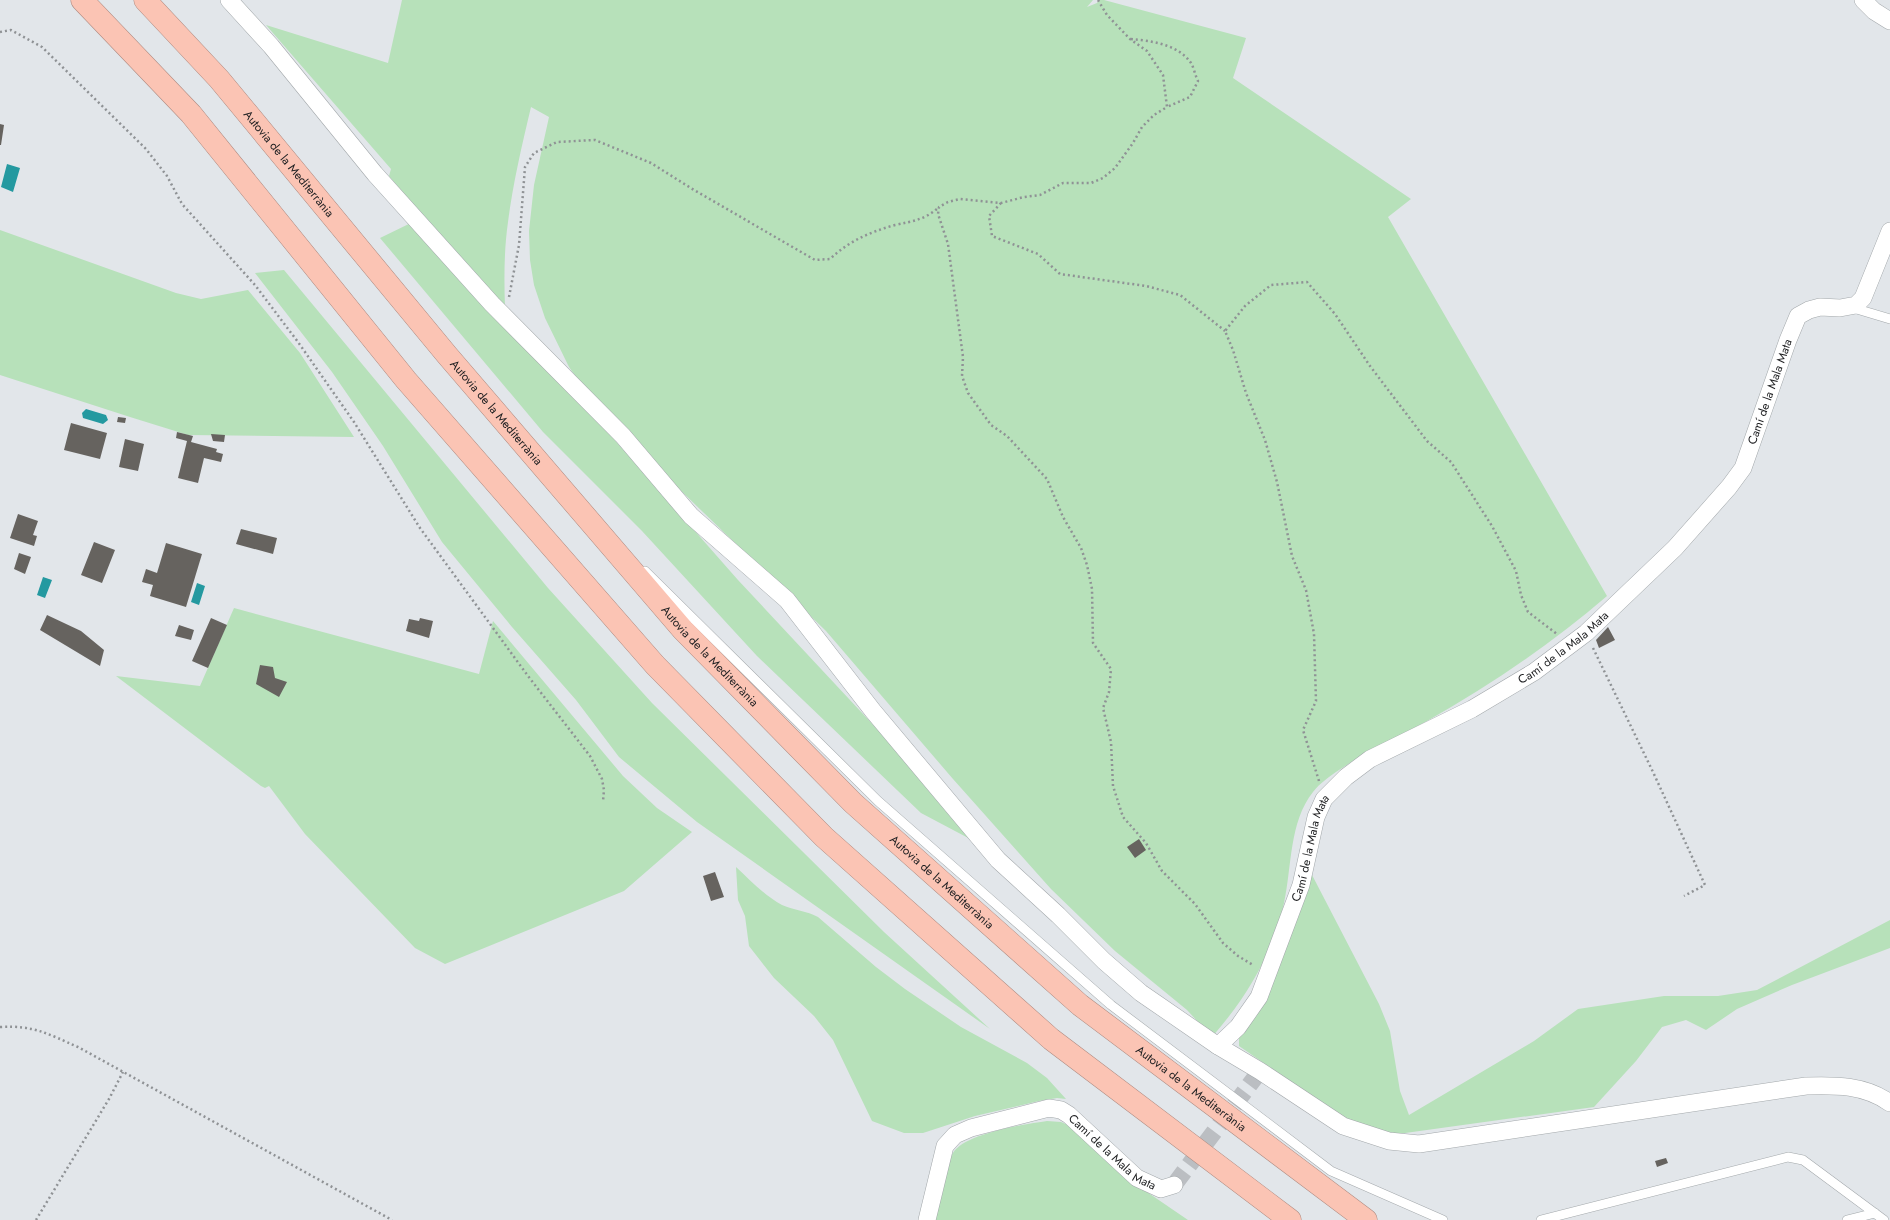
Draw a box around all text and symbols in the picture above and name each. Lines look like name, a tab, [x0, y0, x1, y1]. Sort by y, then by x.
street label: Autovia de la Mediterrània	[239, 106, 339, 221]
street label: Camí de la Mala Mata	[1743, 336, 1797, 447]
street label: Autovia de la Mediterrània	[446, 356, 547, 469]
street label: Autovia de la Mediterrània	[657, 602, 763, 711]
street label: Camí de la Mala Mata	[1514, 607, 1613, 689]
street label: Camí de la Mala Mata	[1287, 789, 1334, 904]
street label: Autovia de la Mediterrània	[886, 831, 998, 933]
street label: Autovia de la Mediterrània	[1132, 1041, 1250, 1136]
street label: Camí de la Mala Mata	[1064, 1110, 1159, 1195]

